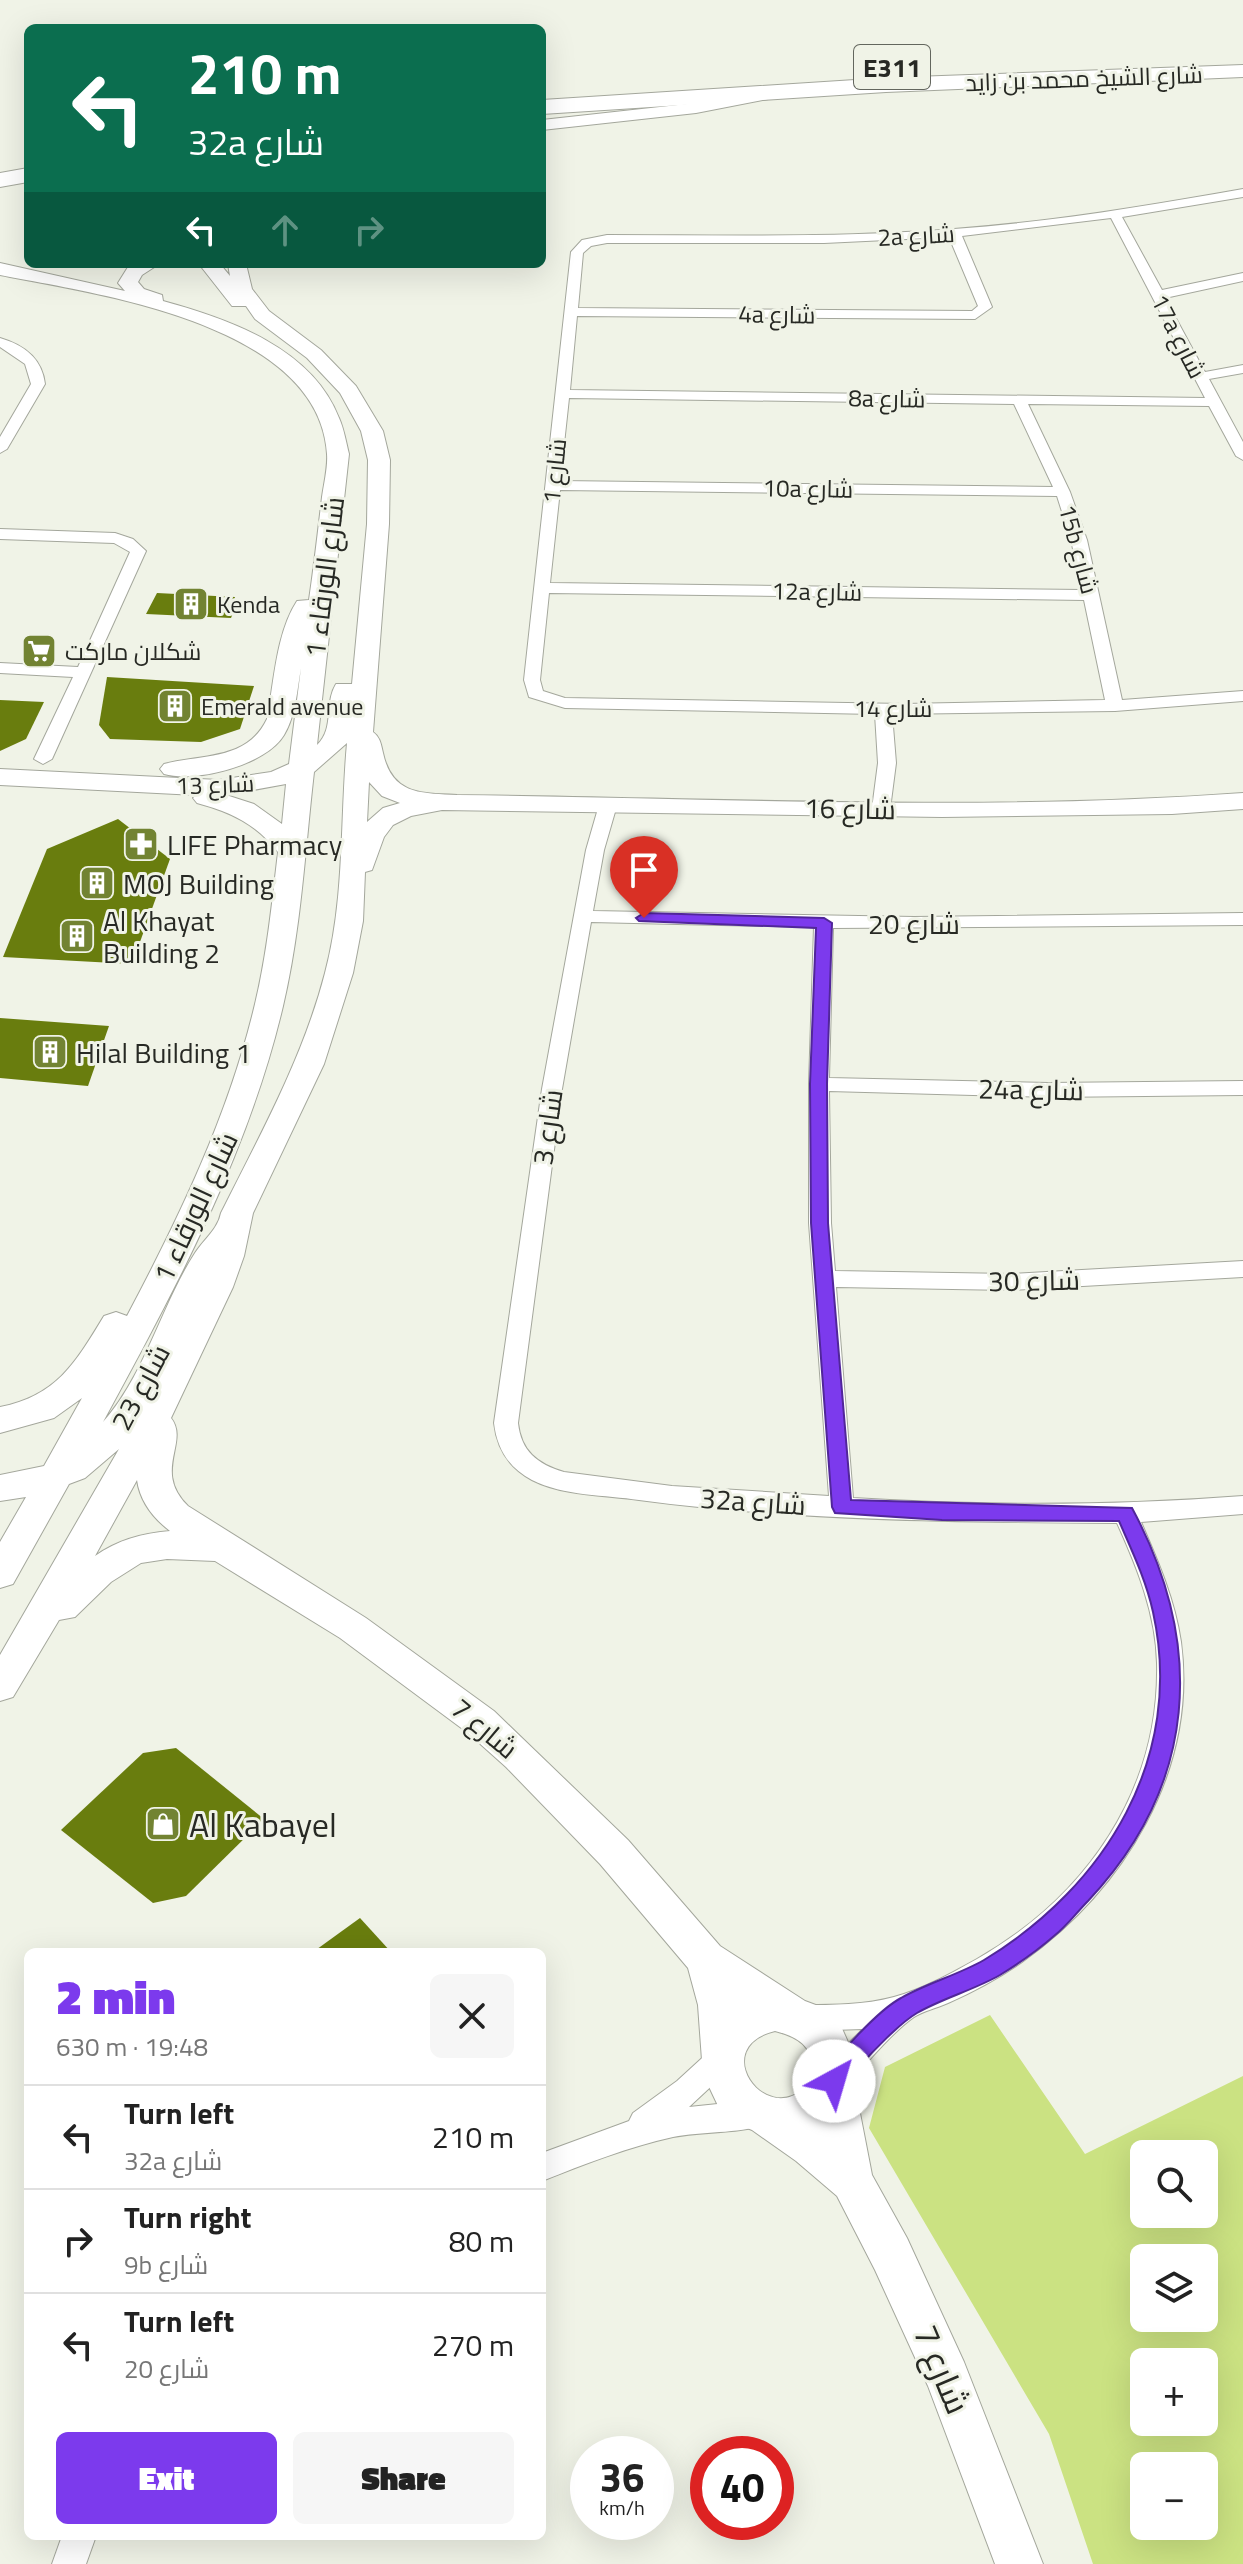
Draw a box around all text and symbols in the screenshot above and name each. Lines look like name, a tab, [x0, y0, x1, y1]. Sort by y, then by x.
text: 210 m	[188, 31, 341, 116]
road number: E311	[854, 45, 930, 89]
icon: left	[56, 56, 160, 160]
street label: شارع الشيخ محمد بن زايد	[965, 56, 1203, 100]
text: 32a شارع	[188, 114, 324, 169]
icon: left	[179, 208, 223, 252]
icon: ahead	[263, 208, 307, 252]
icon: right	[347, 208, 391, 252]
street label: 2a شارع	[876, 215, 956, 255]
street label: 17a شارع	[1142, 287, 1216, 385]
street label: 4a شارع	[738, 295, 816, 333]
street label: 8a شارع	[848, 379, 926, 417]
street label: شارع 1	[533, 437, 575, 505]
street label: 10a شارع	[762, 469, 854, 507]
street label: شارع الورقاء 1	[293, 494, 355, 660]
street label: 15b شارع	[1050, 500, 1108, 598]
street label: 12a شارع	[771, 572, 863, 610]
building icon: Kenda	[172, 585, 210, 623]
place label: Kenda	[217, 586, 280, 622]
supermarket icon: شكلان ماركت	[20, 632, 58, 670]
place label: شكلان ماركت	[65, 633, 201, 669]
building icon: Emerald avenue	[156, 687, 194, 725]
place label: Emerald avenue	[201, 688, 363, 724]
street label: شارع 14	[854, 690, 932, 726]
street label: شارع 13	[175, 765, 255, 803]
street label: شارع 16	[804, 786, 896, 830]
place label: LIFE Pharmacy	[167, 823, 342, 866]
pharmacy icon: LIFE Pharmacy	[122, 825, 160, 863]
pin	[610, 836, 678, 918]
icon: arrive	[622, 848, 666, 892]
place label: MOJ Building	[123, 862, 274, 905]
building icon: MOJ Building	[78, 864, 116, 902]
place label: Al Khayat Building 2	[103, 899, 220, 974]
street label: شارع 20	[868, 902, 960, 945]
building icon: Al Khayat Building 2	[58, 917, 96, 955]
place label: Hilal Building 1	[76, 1031, 251, 1074]
building icon: Hilal Building 1	[31, 1033, 69, 1071]
street label: 24a شارع	[978, 1067, 1084, 1111]
street label: شارع 3	[520, 1086, 574, 1168]
street label: شارع الورقاء 1	[141, 1125, 249, 1289]
street label: شارع 30	[988, 1258, 1080, 1302]
street label: شارع 23	[99, 1336, 181, 1438]
street label: 32a شارع	[699, 1476, 807, 1526]
street label: شارع 7	[442, 1687, 528, 1769]
place label: Al Kabayel	[189, 1798, 337, 1850]
shop icon: Al Kabayel	[144, 1805, 182, 1843]
text: 2 min	[56, 1960, 175, 2033]
button: close	[430, 1974, 514, 2058]
text: 630 m · 19:48	[56, 2027, 208, 2066]
position arrow	[792, 2039, 876, 2123]
text: Turn left	[124, 2090, 234, 2136]
text: 210 m	[432, 2114, 514, 2160]
icon: left	[56, 2115, 100, 2159]
map controls	[1130, 2140, 1218, 2540]
button: search	[1130, 2140, 1218, 2228]
text: 32a شارع	[124, 2141, 222, 2180]
text: Turn right	[124, 2194, 252, 2240]
text: 80 m	[449, 2218, 514, 2264]
icon: right	[56, 2219, 100, 2263]
button: layers	[1130, 2244, 1218, 2332]
text: 9b شارع	[124, 2245, 208, 2284]
text: Turn left	[124, 2298, 234, 2344]
street label: شارع 7	[901, 2316, 985, 2422]
text: 270 m	[432, 2322, 514, 2368]
icon: left	[56, 2323, 100, 2367]
button: +	[1130, 2348, 1218, 2436]
text: شارع 20	[124, 2349, 209, 2388]
button: Exit	[56, 2432, 277, 2524]
button: Share	[293, 2432, 514, 2524]
speed limit sign: 40	[690, 2436, 794, 2540]
text: 36	[600, 2447, 644, 2508]
button: −	[1130, 2452, 1218, 2540]
text: km/h	[599, 2492, 645, 2523]

